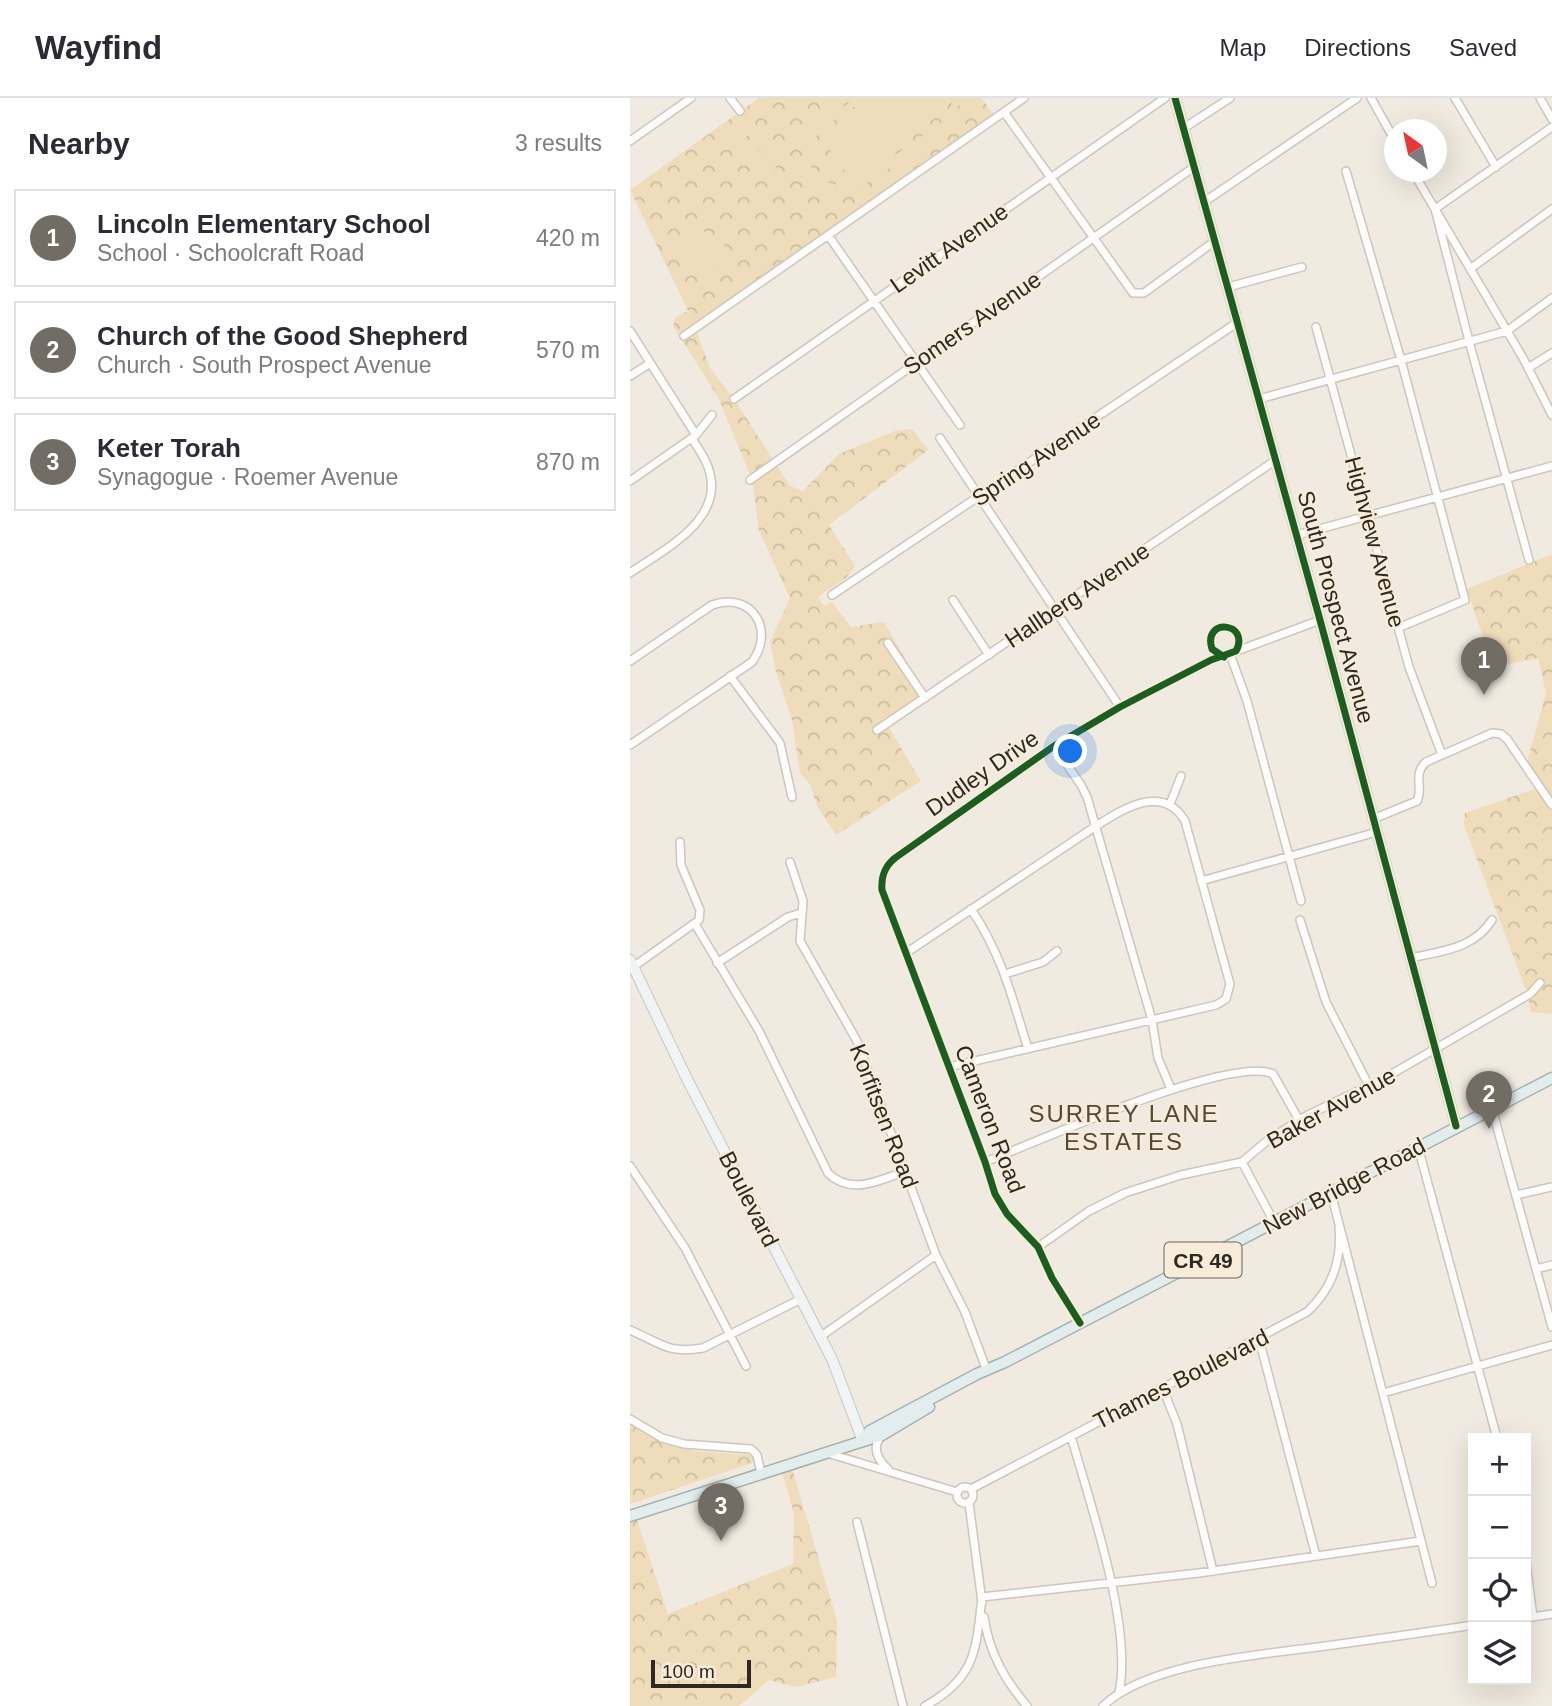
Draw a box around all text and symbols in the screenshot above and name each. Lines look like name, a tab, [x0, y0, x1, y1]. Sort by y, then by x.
text: Wayfind	[35, 29, 162, 66]
text: Map	[1220, 34, 1266, 61]
text: Directions	[1304, 34, 1411, 61]
text: Saved	[1449, 34, 1517, 61]
north arrow	[1384, 119, 1447, 182]
text: Nearby	[28, 127, 130, 160]
text: 3 results	[515, 130, 602, 156]
street label: Levitt Avenue	[885, 198, 1013, 298]
text: Lincoln Elementary School	[97, 209, 431, 239]
text: 1	[47, 225, 59, 251]
text: 420 m	[536, 225, 600, 251]
text: School · Schoolcraft Road	[97, 240, 364, 266]
street label: Somers Avenue	[898, 266, 1046, 380]
text: Church of the Good Shepherd	[97, 321, 468, 351]
text: 2	[47, 337, 59, 363]
text: 570 m	[536, 337, 600, 363]
text: Church · South Prospect Avenue	[97, 352, 432, 378]
street label: Spring Avenue	[967, 407, 1105, 511]
text: Keter Torah	[97, 433, 241, 463]
text: 3	[47, 449, 59, 475]
text: 870 m	[536, 449, 600, 475]
street label: Highview Avenue	[1340, 454, 1410, 630]
text: Synagogue · Roemer Avenue	[97, 464, 398, 490]
street label: South Prospect Avenue	[1292, 488, 1380, 726]
street label: Hallberg Avenue	[1000, 537, 1154, 653]
pin: 1	[1461, 637, 1507, 695]
street label: Dudley Drive	[921, 725, 1043, 821]
your location	[1053, 734, 1087, 768]
street label: Korfitsen Road	[845, 1040, 923, 1192]
street label: Cameron Road	[950, 1042, 1030, 1196]
street label: Baker Avenue	[1262, 1062, 1400, 1154]
pin: 2	[1466, 1071, 1512, 1129]
district label: SURREY LANE ESTATES	[1029, 1100, 1219, 1155]
street label: New Bridge Road	[1258, 1132, 1430, 1240]
street label: Boulevard	[714, 1147, 784, 1251]
road number: CR 49	[1164, 1242, 1242, 1278]
street label: Thames Boulevard	[1089, 1324, 1273, 1434]
map controls	[1468, 1433, 1531, 1685]
button: +	[1468, 1433, 1531, 1496]
pin: 3	[698, 1483, 744, 1541]
button: −	[1468, 1496, 1531, 1559]
button: locate	[1468, 1559, 1531, 1622]
button: layers	[1468, 1622, 1531, 1685]
scale bar	[651, 1657, 751, 1689]
text: 100 m	[662, 1661, 715, 1682]

